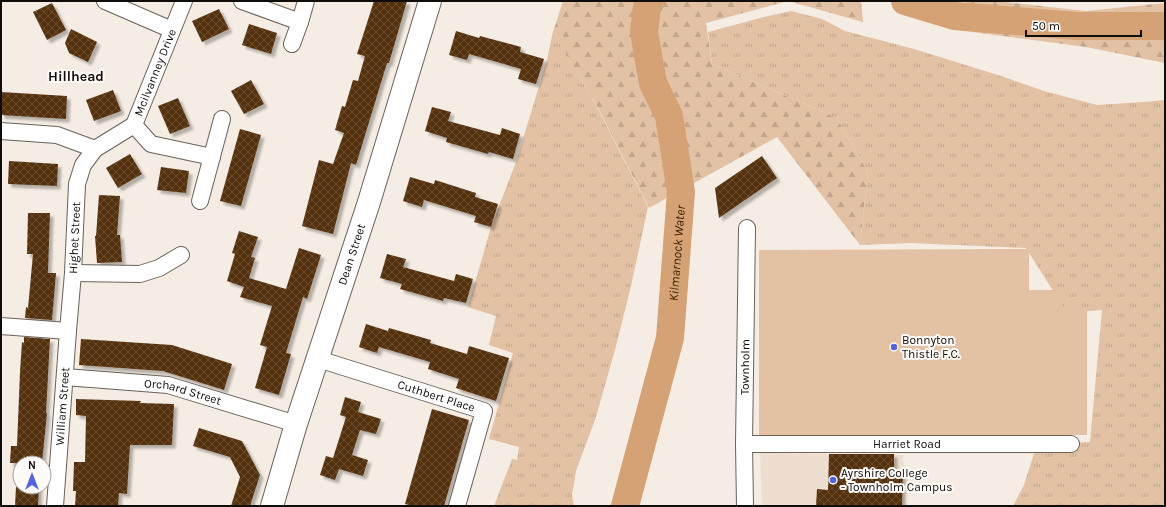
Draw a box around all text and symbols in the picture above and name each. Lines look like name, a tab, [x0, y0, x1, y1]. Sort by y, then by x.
scale bar	[1026, 12, 1141, 38]
text: 50 m	[1032, 19, 1060, 33]
street label: Mcilvanney Drive	[131, 27, 179, 118]
district label: Hillhead	[48, 68, 104, 85]
street label: Highet Street	[66, 201, 83, 274]
water label: Kilmarnock Water	[666, 204, 688, 302]
street label: Dean Street	[335, 221, 369, 287]
place label: Bonnyton Thistle F.C.	[902, 333, 960, 361]
street label: Townholm	[738, 339, 752, 395]
marker: Bonnyton Thistle F.C.	[889, 342, 899, 352]
street label: William Street	[53, 366, 72, 446]
street label: Orchard Street	[143, 376, 224, 408]
street label: Cuthbert Place	[396, 377, 477, 415]
street label: Harriet Road	[873, 437, 941, 451]
north arrow	[12, 455, 52, 495]
text: N	[28, 459, 36, 472]
place label: Ayrshire College - Townholm Campus	[841, 466, 953, 494]
marker: Ayrshire College - Townholm Campus	[828, 475, 838, 485]

